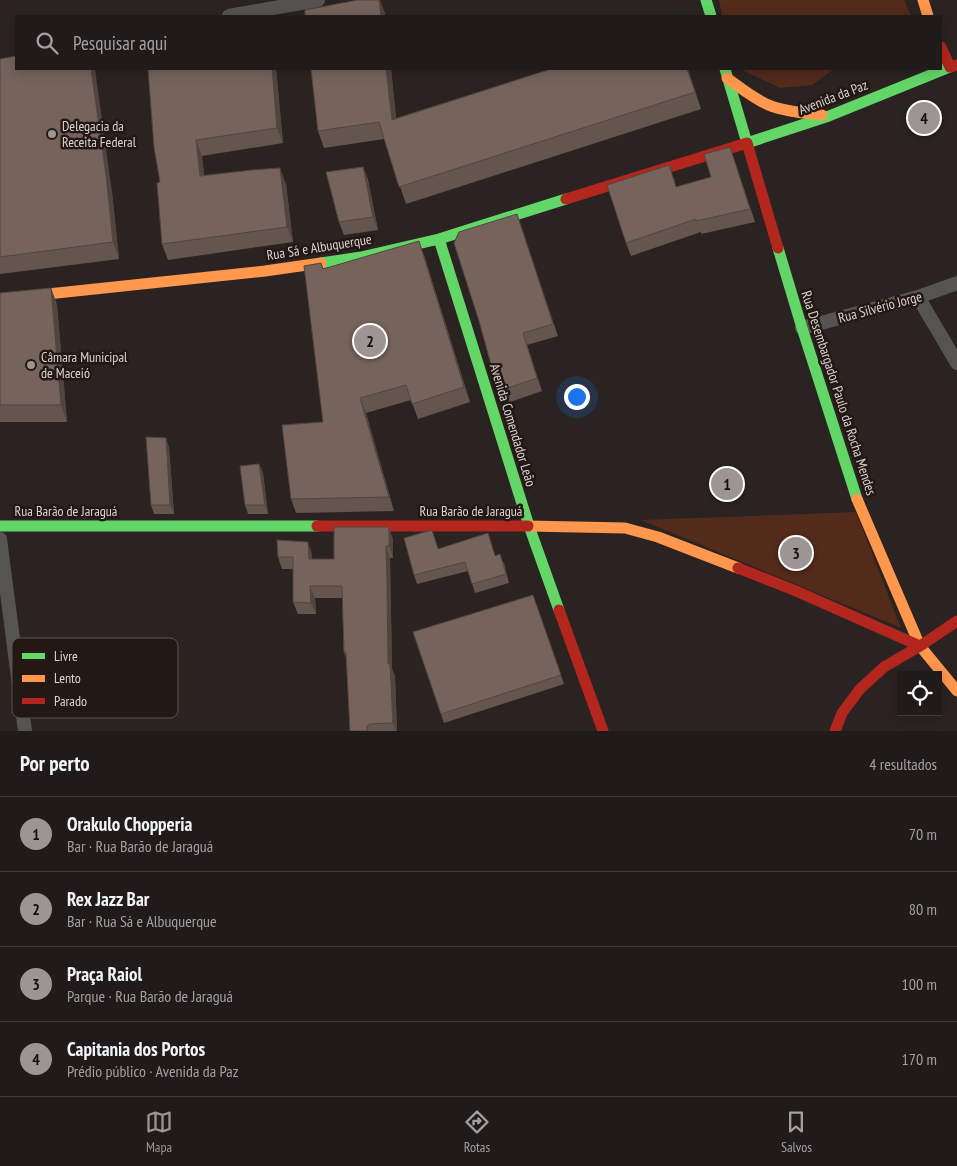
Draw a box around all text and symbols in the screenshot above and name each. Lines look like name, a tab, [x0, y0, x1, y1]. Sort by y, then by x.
search box	[15, 15, 942, 70]
icon: search	[33, 29, 61, 57]
text: Pesquisar aqui	[73, 31, 167, 55]
street label: Avenida da Paz	[796, 76, 870, 118]
pin: 4	[908, 99, 940, 137]
place label: Delegacia da Receita Federal	[62, 117, 137, 151]
marker: Delegacia da Receita Federal	[46, 128, 58, 140]
street label: Rua Sá e Albuquerque	[265, 230, 373, 264]
street label: Rua Silvério Jorge	[836, 287, 924, 327]
street label: Rua Desembargador Paulo da Rocha Mendes	[797, 288, 881, 498]
pin: 2	[354, 322, 386, 360]
place label: Câmara Municipal de Maceió	[41, 348, 128, 382]
marker: Câmara Municipal de Maceió	[25, 359, 37, 371]
street label: Avenida Comendador Leão	[486, 361, 540, 489]
your location	[564, 384, 590, 410]
pin: 1	[711, 465, 743, 503]
street label: Rua Barão de Jaraguá	[15, 502, 117, 520]
street label: Rua Barão de Jaraguá	[420, 502, 522, 520]
pin: 3	[780, 534, 812, 572]
legend	[12, 638, 178, 718]
text: Livre	[54, 647, 78, 665]
text: Lento	[54, 669, 81, 687]
map controls	[897, 671, 942, 716]
button: locate	[897, 671, 942, 716]
text: Parado	[54, 692, 87, 710]
text: Por perto	[20, 750, 90, 777]
text: 4 resultados	[869, 754, 937, 774]
text: Orakulo Chopperia	[67, 812, 192, 836]
text: 1	[32, 824, 40, 844]
text: 70 m	[909, 824, 937, 844]
text: Bar · Rua Barão de Jaraguá	[67, 836, 213, 856]
text: Rex Jazz Bar	[67, 887, 149, 911]
text: 2	[32, 899, 40, 919]
text: 80 m	[909, 899, 937, 919]
text: Bar · Rua Sá e Albuquerque	[67, 911, 217, 931]
text: Praça Raiol	[67, 962, 142, 986]
text: 3	[32, 974, 40, 994]
text: 100 m	[902, 974, 937, 994]
text: Parque · Rua Barão de Jaraguá	[67, 986, 233, 1006]
text: Capitania dos Portos	[67, 1037, 205, 1061]
text: 4	[32, 1049, 40, 1069]
text: 170 m	[902, 1049, 937, 1069]
text: Prédio público · Avenida da Paz	[67, 1061, 238, 1081]
tab: Mapa	[145, 1108, 173, 1156]
tab: Rotas	[463, 1108, 491, 1156]
tab: Salvos	[781, 1108, 812, 1156]

